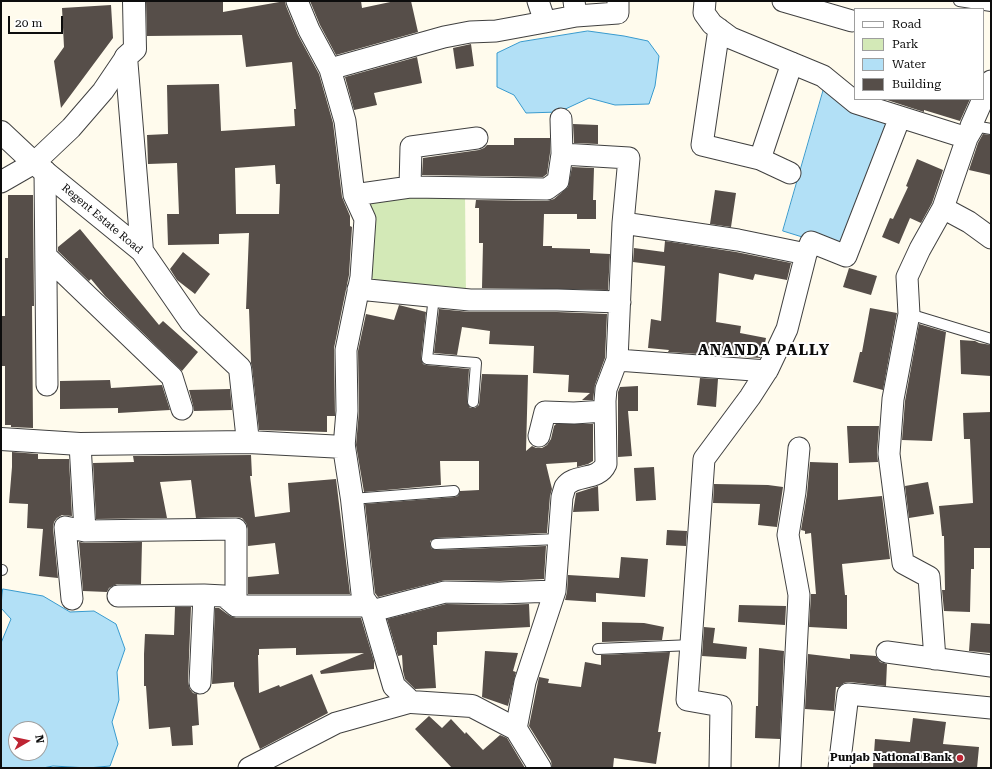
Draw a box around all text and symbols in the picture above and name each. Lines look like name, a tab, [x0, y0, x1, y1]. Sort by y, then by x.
scale bar	[10, 8, 65, 34]
legend	[854, 8, 984, 100]
text: 20 m	[15, 16, 42, 30]
text: Road	[892, 17, 921, 31]
text: Park	[892, 37, 918, 51]
text: Water	[892, 57, 926, 71]
text: Building	[892, 77, 941, 91]
street label: Regent Estate Road	[59, 181, 145, 257]
district label: ANANDA PALLY	[698, 342, 830, 360]
north arrow	[8, 721, 48, 761]
text: N	[32, 734, 46, 744]
place label: Punjab National Bank	[830, 751, 952, 765]
marker: Punjab National Bank	[955, 753, 965, 763]

